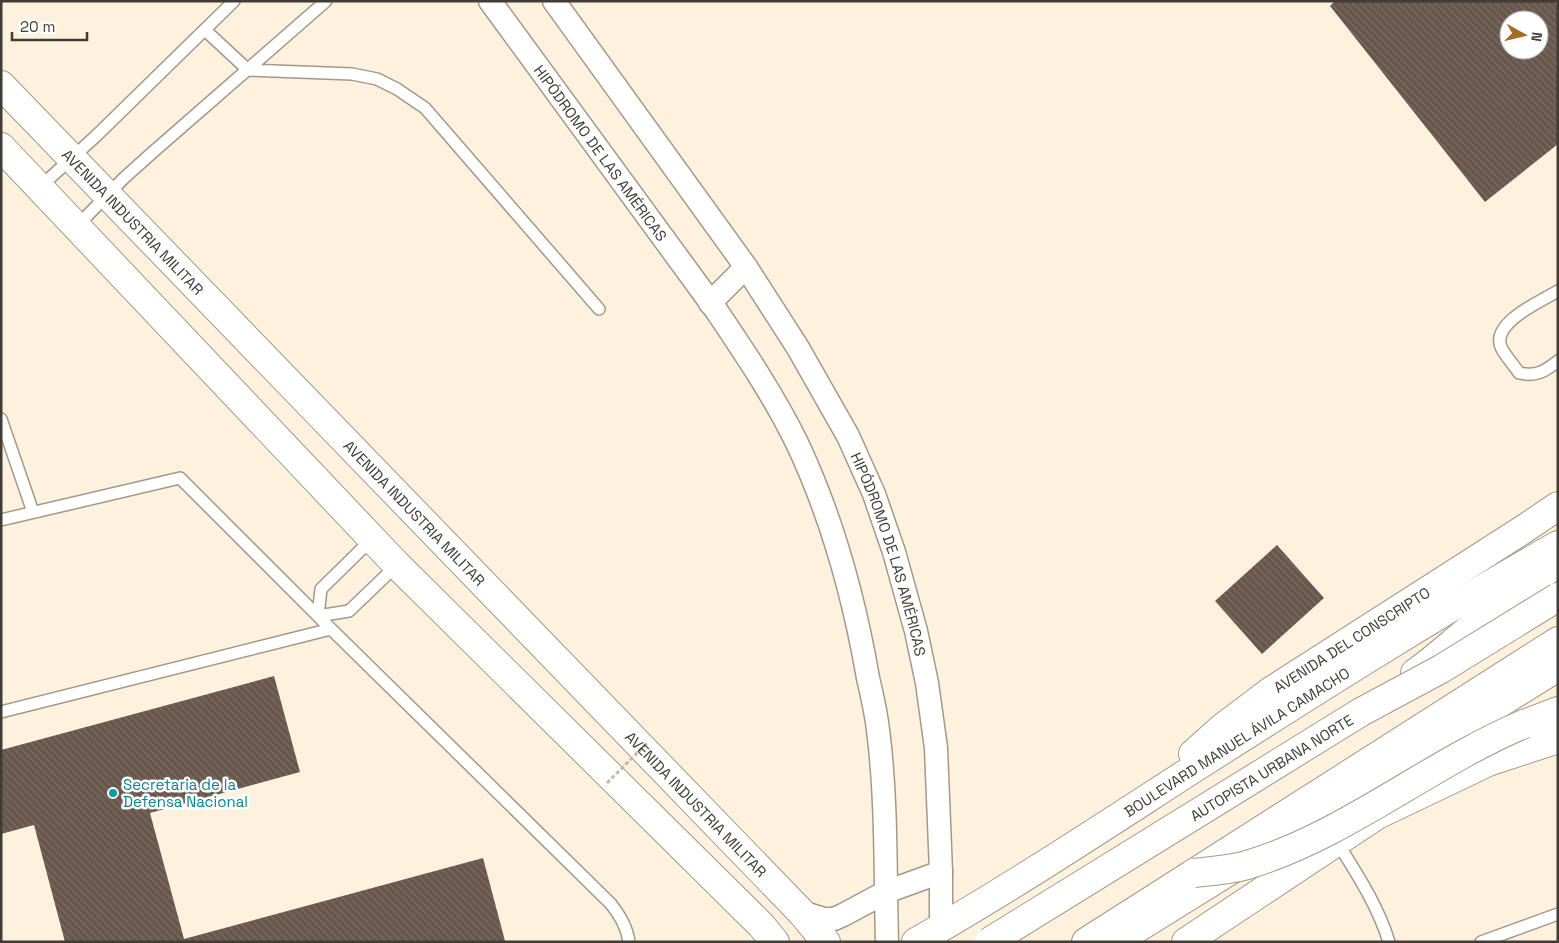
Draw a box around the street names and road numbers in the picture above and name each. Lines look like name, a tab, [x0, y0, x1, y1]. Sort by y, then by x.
street label: HIPÓDROMO DE LAS AMÉRICAS	[530, 61, 672, 245]
street label: AVENIDA INDUSTRIA MILITAR	[58, 145, 208, 298]
street label: AVENIDA INDUSTRIA MILITAR	[340, 436, 490, 590]
street label: HIPÓDROMO DE LAS AMÉRICAS	[847, 449, 931, 658]
street label: AVENIDA DEL CONSCRIPTO	[1270, 582, 1433, 697]
street label: BOULEVARD MANUEL ÁVILA CAMACHO	[1120, 663, 1353, 821]
street label: AUTOPISTA URBANA NORTE	[1186, 710, 1356, 825]
street label: AVENIDA INDUSTRIA MILITAR	[621, 727, 771, 881]

